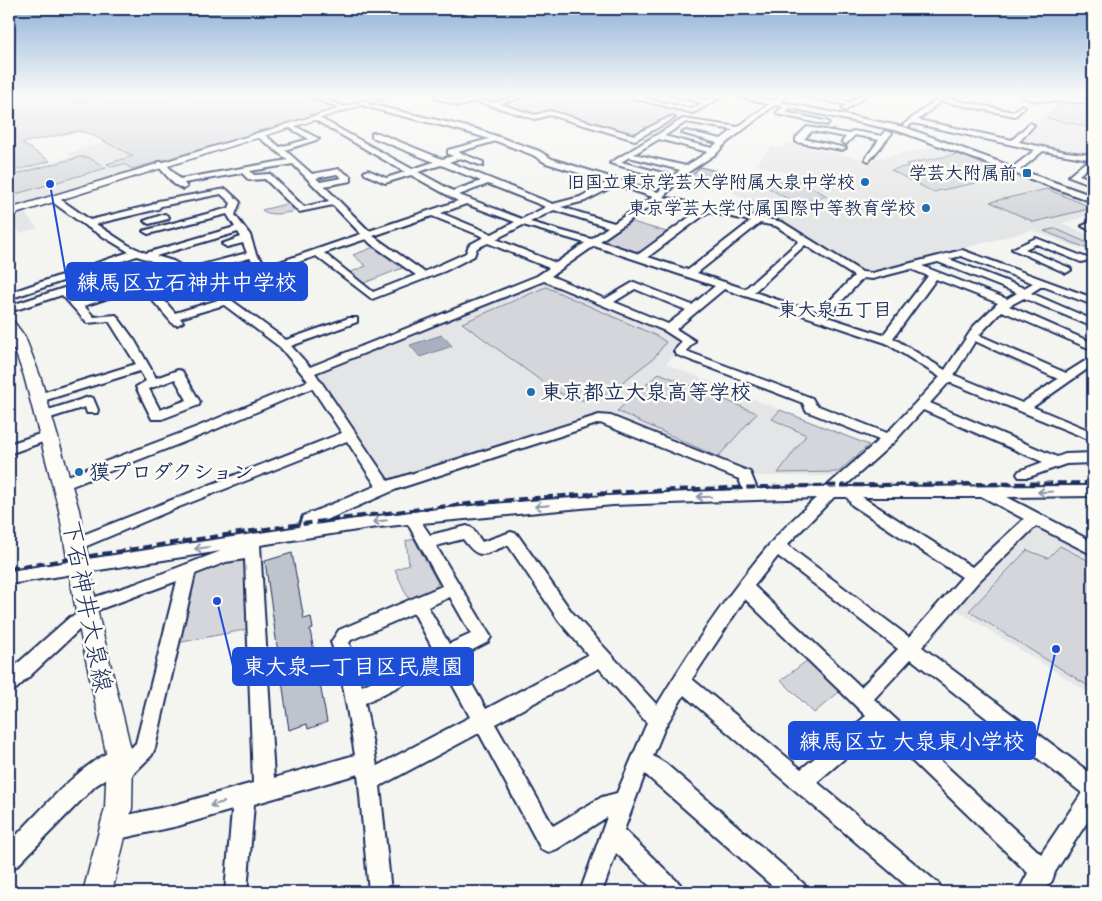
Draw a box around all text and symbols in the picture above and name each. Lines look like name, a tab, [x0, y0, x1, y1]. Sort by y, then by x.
place label: 学芸大附属前	[909, 162, 1017, 188]
marker: 学芸大附属前	[1021, 167, 1033, 179]
place label: 旧国立東京学芸大学附属大泉中学校	[567, 171, 855, 197]
marker: 旧国立東京学芸大学附属大泉中学校	[859, 176, 871, 188]
place label: 東京学芸大学付属国際中等教育学校	[628, 197, 916, 223]
marker: 東京学芸大学付属国際中等教育学校	[920, 202, 932, 214]
callout: 練馬区立石神井中学校	[67, 263, 307, 300]
text: 練馬区立石神井中学校	[77, 269, 297, 301]
district label: 東大泉五丁目	[778, 298, 892, 325]
place label: 東京都立大泉高等学校	[541, 379, 751, 409]
marker: 東京都立大泉高等学校	[525, 386, 537, 398]
place label: 獏プロダクション	[89, 459, 254, 489]
marker: 獏プロダクション	[73, 466, 85, 478]
one-way arrow	[1037, 487, 1053, 497]
one-way arrow	[696, 492, 712, 501]
one-way arrow	[534, 501, 550, 511]
one-way arrow	[372, 516, 388, 526]
street label: 下石神井大泉線	[51, 517, 119, 696]
one-way arrow	[194, 543, 210, 553]
callout: 東大泉一丁目区民農園	[233, 648, 473, 685]
text: 東大泉一丁目区民農園	[243, 653, 463, 685]
callout: 練馬区立 大泉東小学校	[789, 722, 1035, 759]
text: 練馬区立 大泉東小学校	[799, 728, 1025, 760]
one-way arrow	[209, 800, 225, 809]

